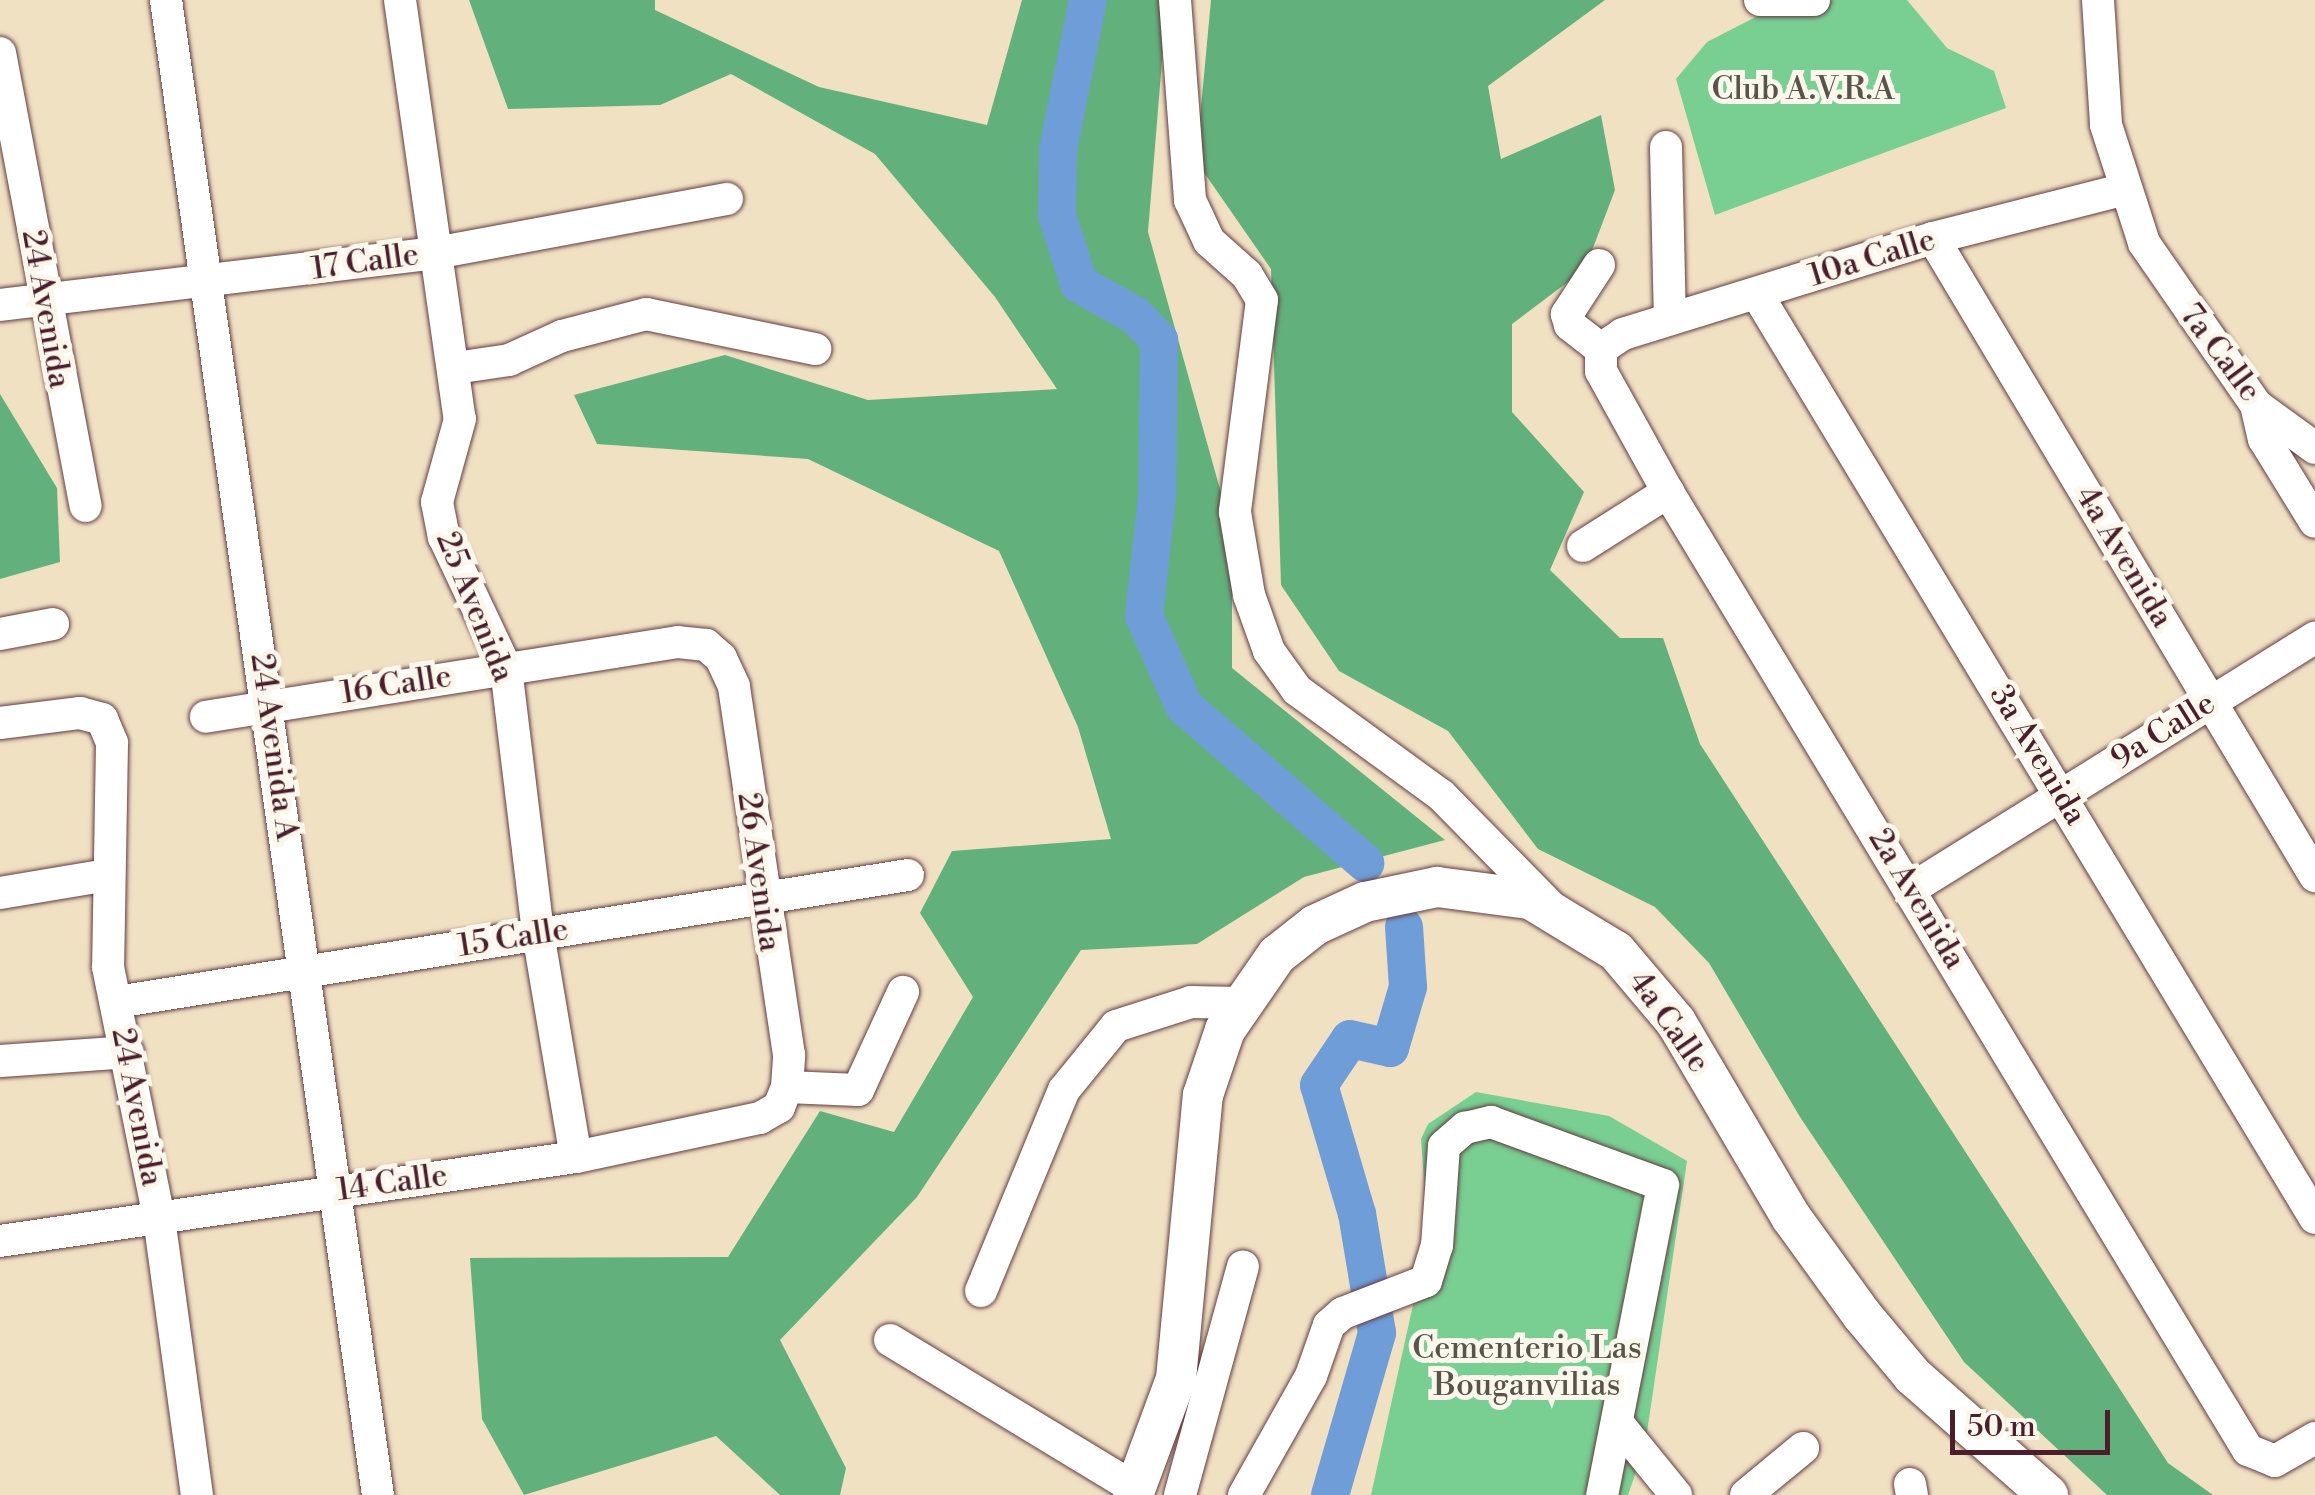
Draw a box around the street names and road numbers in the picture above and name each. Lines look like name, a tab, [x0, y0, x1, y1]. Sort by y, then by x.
street label: 10a Calle	[1804, 221, 1940, 295]
street label: 24 Avenida	[13, 227, 79, 391]
street label: 17 Calle	[309, 235, 421, 289]
street label: 7a Calle	[2171, 297, 2269, 409]
street label: 4a Avenida	[2067, 479, 2181, 635]
street label: 25 Avenida	[428, 526, 522, 688]
street label: 24 Avenida A	[242, 651, 306, 843]
street label: 16 Calle	[338, 657, 454, 713]
street label: 3a Avenida	[1981, 678, 2095, 832]
street label: 9a Calle	[2104, 684, 2222, 778]
street label: 26 Avenida	[729, 790, 789, 954]
street label: 2a Avenida	[1860, 822, 1974, 976]
street label: 15 Calle	[455, 910, 571, 966]
street label: 4a Calle	[1620, 964, 1718, 1080]
street label: 24 Avenida	[103, 1025, 171, 1189]
street label: 14 Calle	[334, 1156, 450, 1210]

